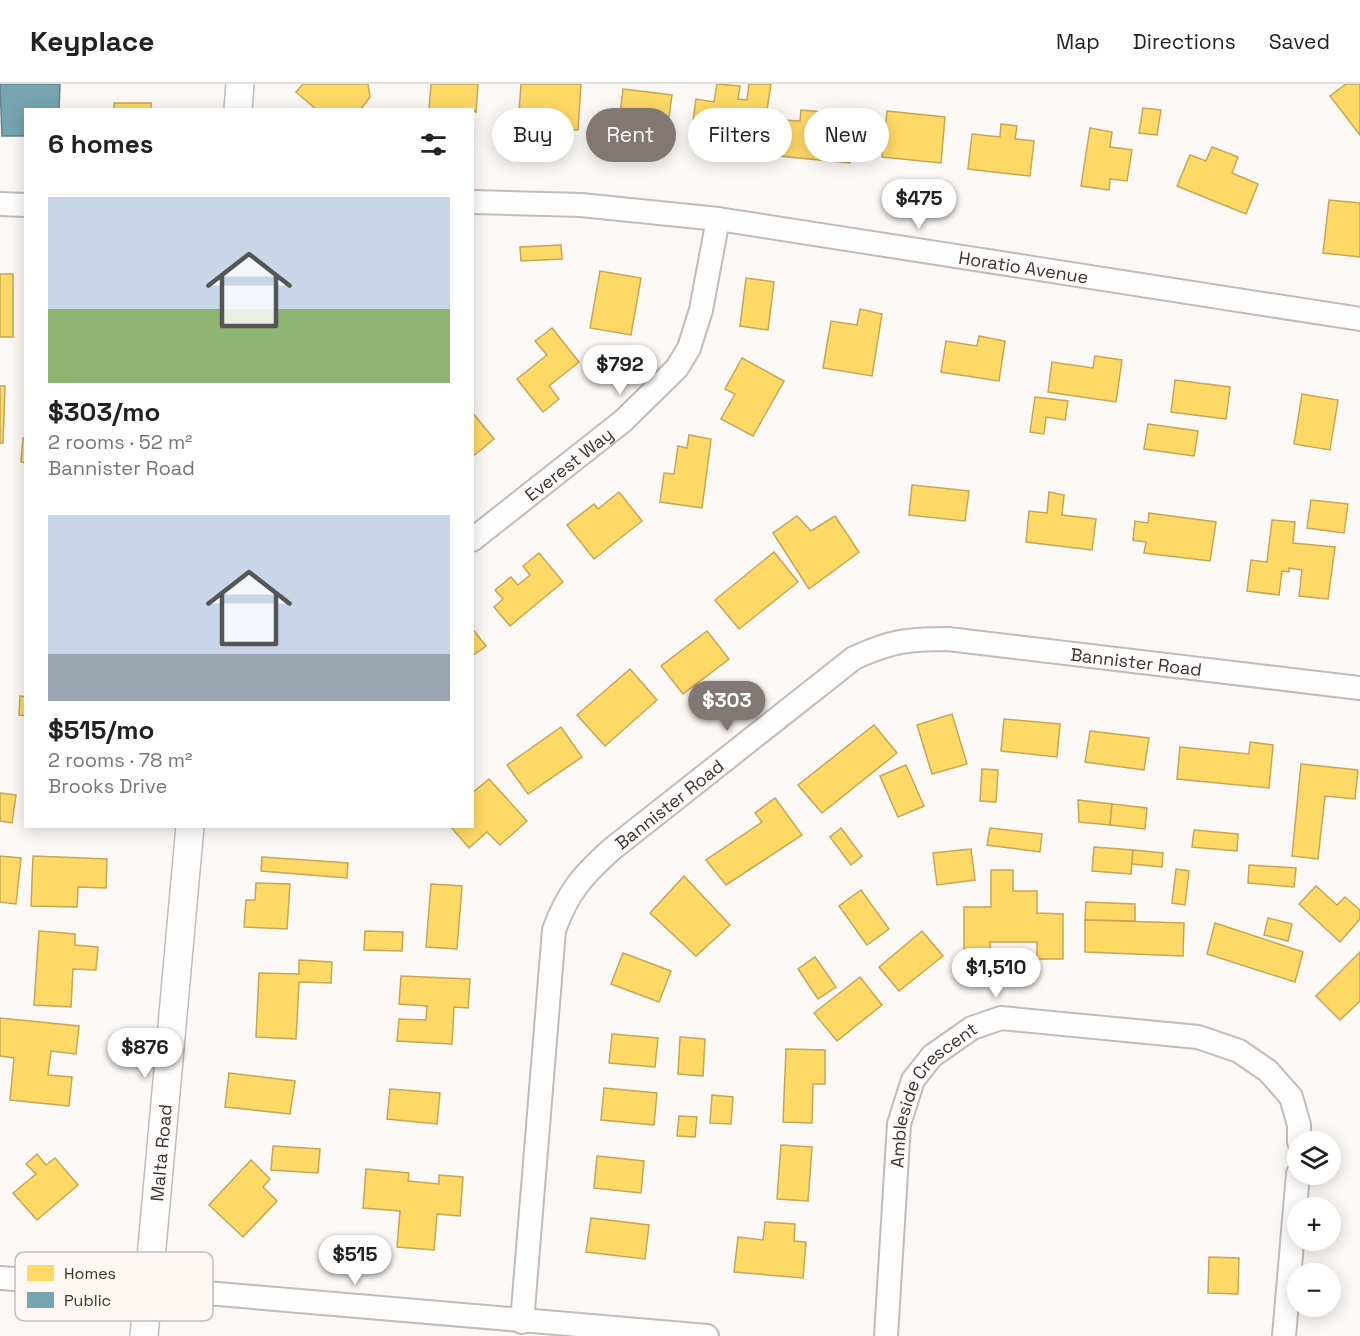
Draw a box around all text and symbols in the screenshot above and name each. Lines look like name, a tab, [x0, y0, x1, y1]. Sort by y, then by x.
text: Keyplace	[30, 23, 154, 59]
text: Map	[1056, 28, 1100, 55]
text: Directions	[1133, 28, 1236, 55]
text: Saved	[1269, 28, 1330, 55]
chip: Buy	[492, 108, 574, 162]
chip: Rent	[586, 108, 676, 162]
chip: Filters	[688, 108, 792, 162]
chip: New	[804, 108, 889, 162]
text: 6 homes	[48, 127, 153, 161]
icon: filters	[417, 128, 450, 161]
pin: $475	[883, 179, 955, 230]
text: $475	[895, 185, 943, 211]
icon: home	[195, 236, 303, 344]
street label: Horatio Avenue	[957, 245, 1090, 288]
pin: $792	[584, 345, 656, 396]
text: $792	[596, 351, 644, 377]
text: $303/mo	[48, 395, 160, 429]
street label: Everest Way	[520, 422, 617, 506]
text: 2 rooms · 52 m²	[48, 429, 192, 455]
text: Bannister Road	[48, 455, 195, 481]
icon: home	[195, 554, 303, 662]
street label: Bannister Road	[1069, 642, 1203, 681]
pin: $303	[691, 681, 763, 732]
text: $303	[702, 687, 752, 713]
text: $515/mo	[48, 713, 154, 747]
text: 2 rooms · 78 m²	[48, 747, 192, 773]
street label: Bannister Road	[610, 754, 728, 854]
text: Brooks Drive	[48, 773, 167, 799]
pin: $1,510	[947, 948, 1045, 999]
text: $1,510	[966, 954, 1026, 980]
street label: Ambleside Crescent	[885, 1017, 981, 1169]
pin: $876	[109, 1028, 181, 1079]
text: $876	[121, 1034, 169, 1060]
street label: Malta Road	[145, 1103, 176, 1202]
map controls	[1287, 1131, 1341, 1317]
button: layers	[1287, 1131, 1341, 1185]
button: +	[1287, 1197, 1341, 1251]
pin: $515	[319, 1235, 391, 1286]
text: $515	[333, 1241, 377, 1267]
legend	[15, 1252, 213, 1321]
text: Homes	[64, 1263, 116, 1284]
button: −	[1287, 1263, 1341, 1317]
text: Public	[64, 1290, 111, 1311]

